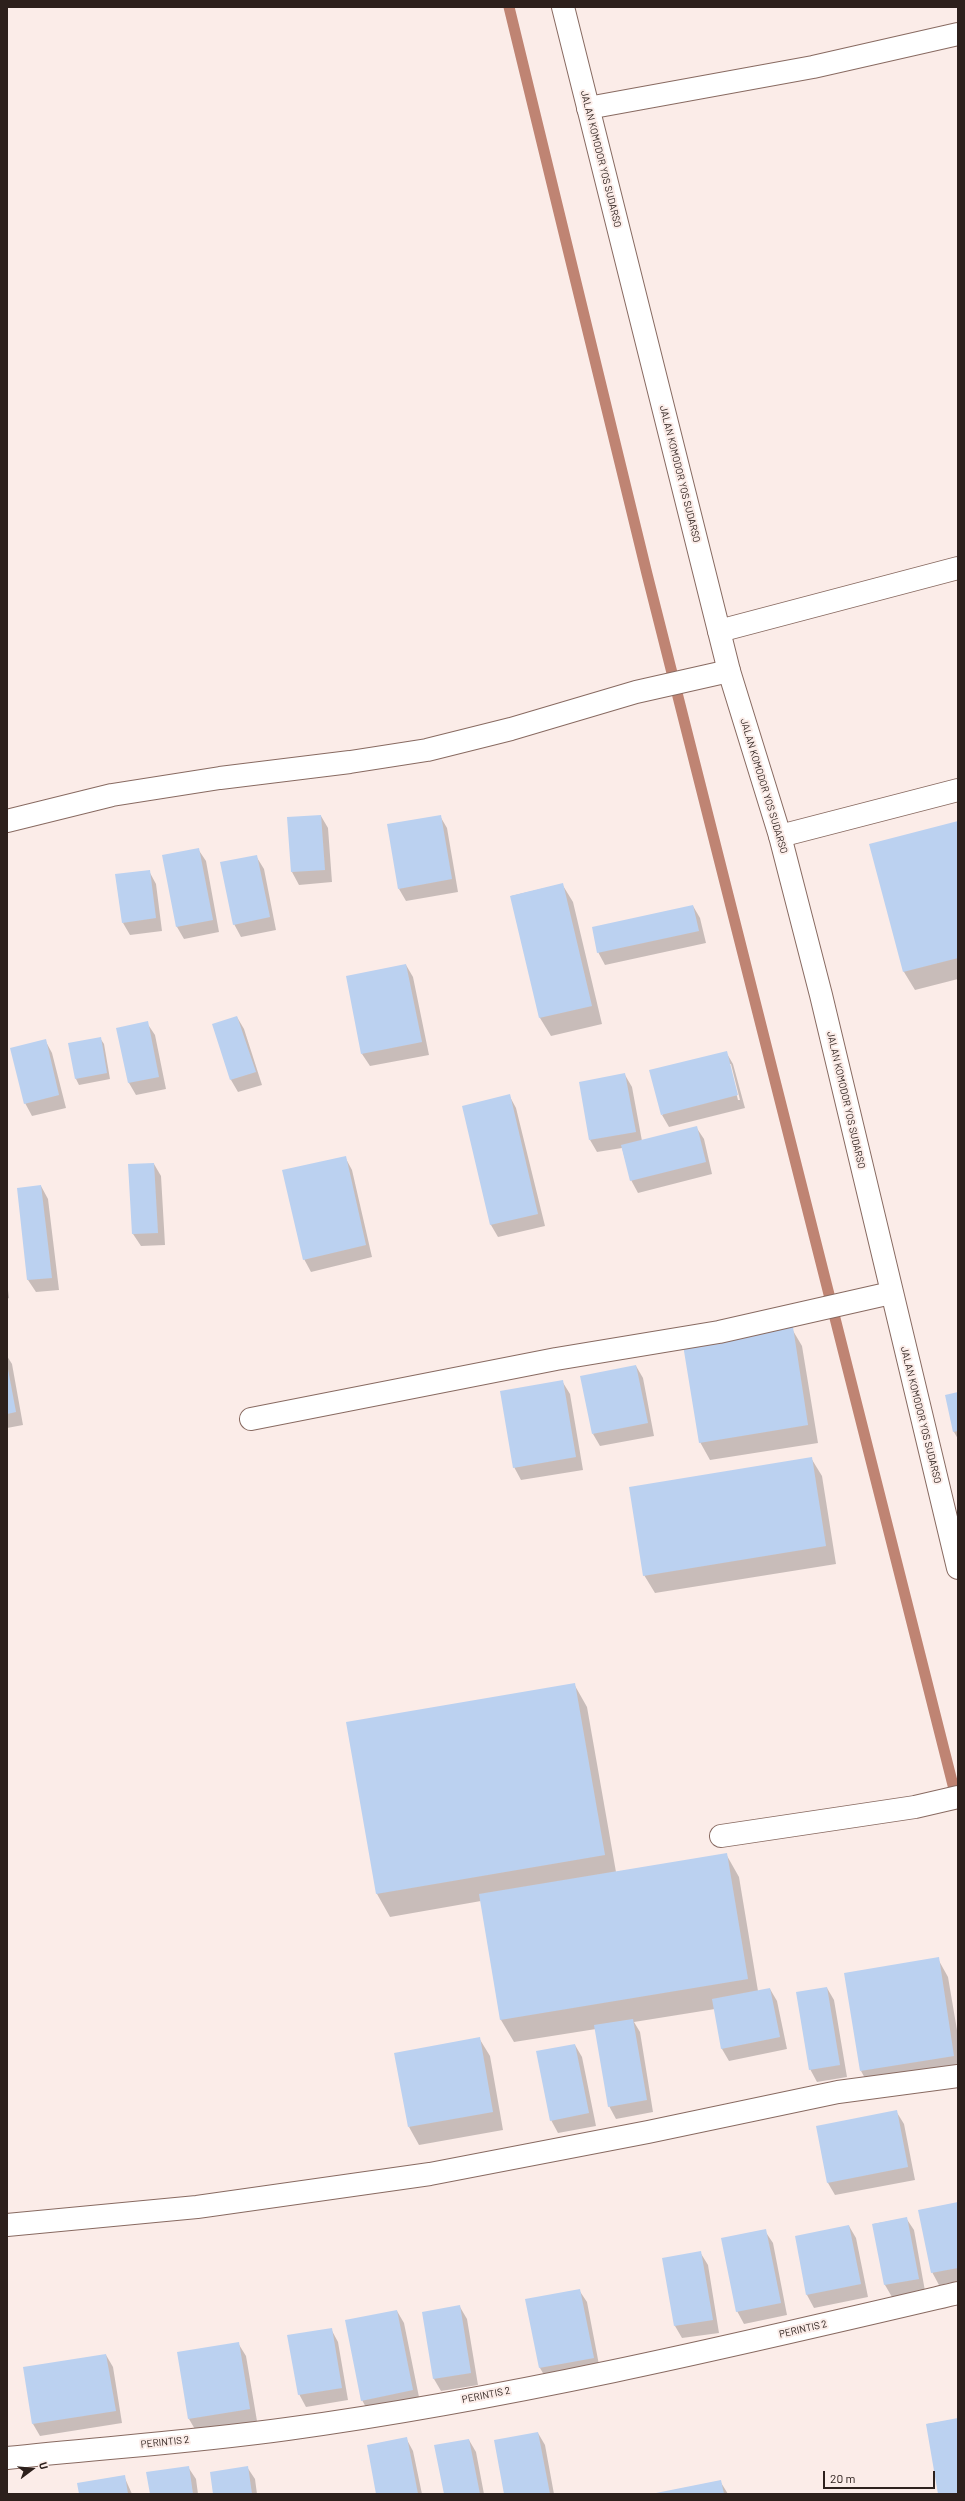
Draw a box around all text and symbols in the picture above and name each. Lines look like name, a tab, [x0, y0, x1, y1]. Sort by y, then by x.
street label: JALAN KOMODOR YOS SUDARSO	[578, 89, 624, 229]
street label: JALAN KOMODOR YOS SUDARSO	[657, 404, 703, 544]
street label: JALAN KOMODOR YOS SUDARSO	[738, 717, 790, 855]
street label: JALAN KOMODOR YOS SUDARSO	[824, 1030, 868, 1170]
street label: JALAN KOMODOR YOS SUDARSO	[898, 1345, 944, 1485]
street label: PERINTIS 2	[778, 2318, 828, 2340]
street label: PERINTIS 2	[461, 2384, 511, 2406]
street label: PERINTIS 2	[140, 2433, 190, 2451]
north arrow	[12, 2449, 52, 2489]
text: U	[37, 2460, 51, 2471]
scale bar	[825, 2463, 937, 2489]
text: 20 m	[830, 2471, 856, 2485]

